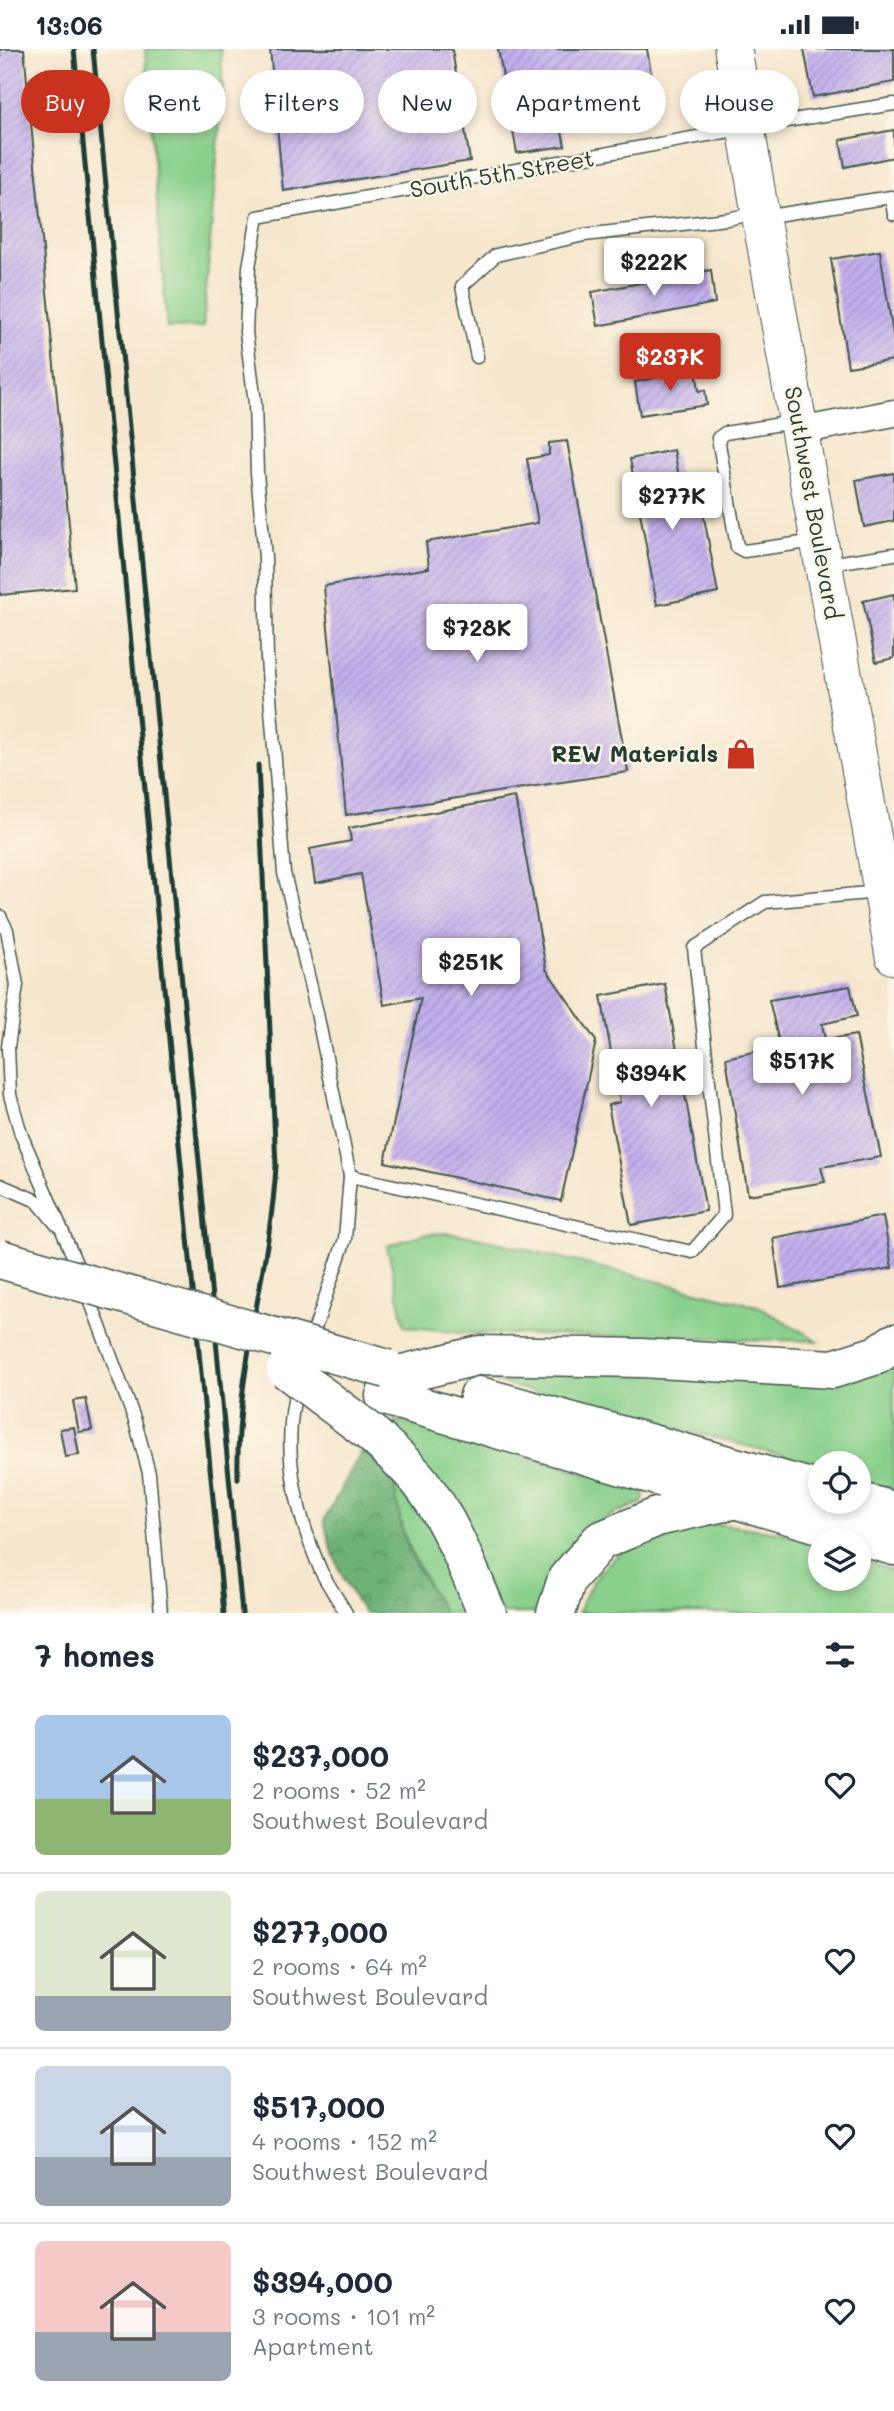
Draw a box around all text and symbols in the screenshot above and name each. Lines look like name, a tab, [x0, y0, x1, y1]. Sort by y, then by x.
text: 13:06	[35, 8, 103, 42]
chip: Buy	[21, 70, 110, 133]
chip: Rent	[124, 70, 226, 133]
chip: Filters	[240, 70, 364, 133]
chip: New	[378, 70, 477, 133]
chip: Apartment	[491, 70, 666, 133]
chip: House	[680, 70, 799, 133]
street label: South 5th Street	[407, 142, 596, 204]
pin: $222K	[605, 239, 703, 298]
text: $222K	[620, 246, 688, 276]
pin: $237K	[621, 333, 719, 393]
text: $237K	[636, 341, 704, 371]
street label: Southwest Boulevard	[779, 384, 849, 622]
pin: $277K	[623, 473, 721, 532]
text: $277K	[638, 480, 706, 510]
pin: $728K	[428, 605, 526, 664]
text: $728K	[442, 612, 512, 642]
shop icon: REW Materials	[724, 737, 758, 771]
place label: REW Materials	[551, 738, 718, 768]
pin: $251K	[422, 939, 520, 998]
text: $251K	[438, 946, 504, 976]
pin: $517K	[753, 1037, 851, 1097]
text: $517K	[769, 1045, 835, 1075]
pin: $394K	[602, 1049, 700, 1109]
text: $394K	[615, 1057, 687, 1087]
map controls	[808, 1451, 871, 1591]
button: locate	[808, 1451, 871, 1514]
button: layers	[808, 1528, 871, 1591]
text: 7 homes	[35, 1635, 155, 1675]
icon: filters	[821, 1636, 859, 1674]
text: $237,000	[252, 1735, 389, 1775]
icon: home	[91, 1743, 175, 1827]
icon: heart	[821, 1766, 859, 1804]
text: 2 rooms · 52 m²	[252, 1775, 426, 1805]
text: Southwest Boulevard	[252, 1805, 488, 1835]
text: $277,000	[252, 1911, 388, 1951]
icon: home	[91, 1919, 175, 2003]
icon: heart	[821, 1942, 859, 1980]
text: 2 rooms · 64 m²	[252, 1951, 427, 1981]
text: Southwest Boulevard	[252, 1981, 488, 2011]
text: $517,000	[252, 2086, 385, 2126]
icon: home	[91, 2094, 175, 2178]
icon: heart	[821, 2117, 859, 2155]
text: 4 rooms · 152 m²	[252, 2126, 437, 2156]
text: Southwest Boulevard	[252, 2156, 488, 2186]
text: $394,000	[252, 2261, 393, 2301]
icon: home	[91, 2269, 175, 2353]
icon: heart	[821, 2292, 859, 2330]
text: 3 rooms · 101 m²	[252, 2301, 435, 2331]
text: Apartment	[252, 2331, 374, 2361]

